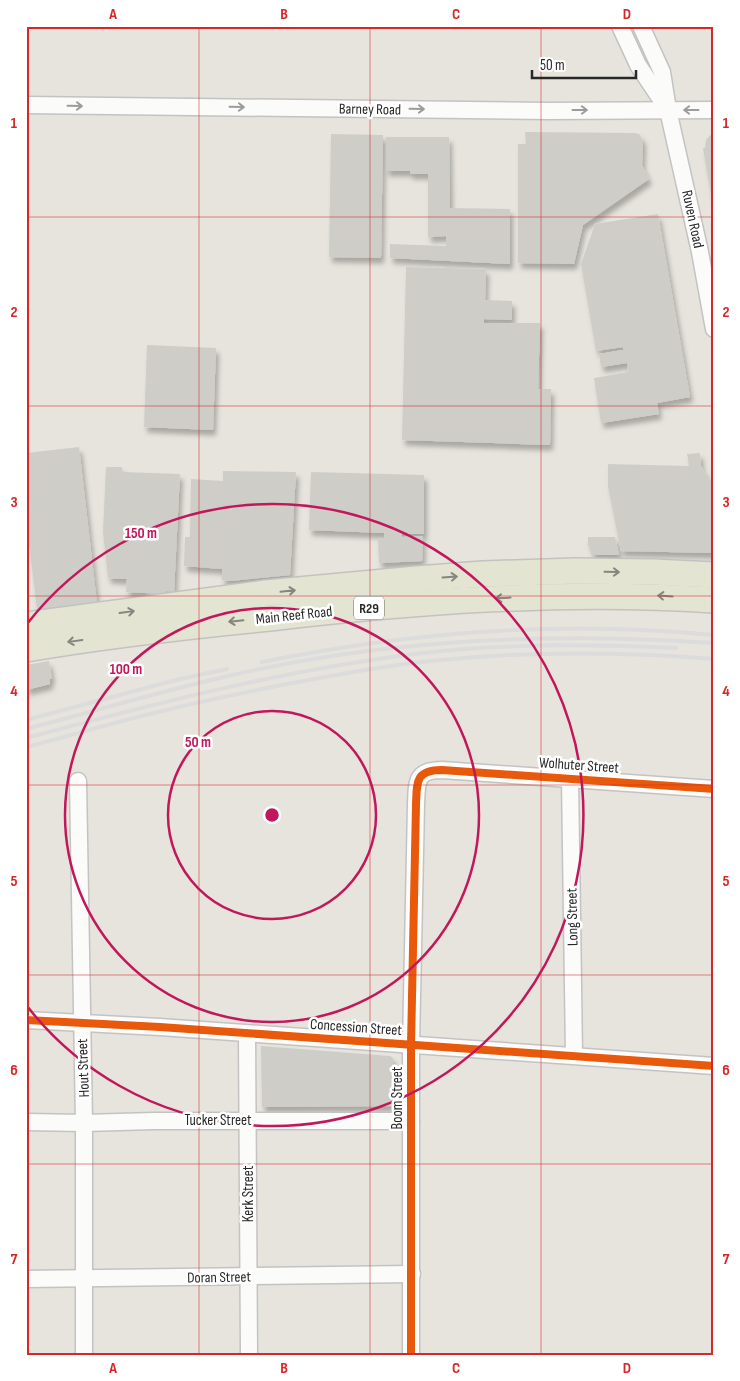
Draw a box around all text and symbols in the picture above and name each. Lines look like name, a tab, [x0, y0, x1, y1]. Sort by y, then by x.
text: A	[108, 5, 117, 24]
text: B	[280, 5, 288, 24]
text: C	[452, 5, 460, 24]
text: D	[623, 5, 631, 24]
scale bar	[532, 48, 636, 80]
text: 50 m	[540, 56, 565, 75]
street label: Barney Road	[339, 99, 401, 120]
one-way arrow	[67, 101, 83, 110]
one-way arrow	[229, 103, 245, 112]
one-way arrow	[409, 104, 425, 114]
one-way arrow	[683, 105, 700, 115]
one-way arrow	[572, 106, 588, 115]
text: 1	[11, 114, 18, 133]
text: 1	[723, 114, 730, 133]
street label: Ruven Road	[677, 188, 708, 250]
text: 2	[10, 303, 18, 322]
text: 2	[722, 303, 730, 322]
text: 3	[10, 493, 18, 512]
text: 3	[722, 493, 730, 512]
text: 150 m	[125, 524, 157, 543]
one-way arrow	[604, 567, 620, 576]
one-way arrow	[441, 572, 457, 581]
one-way arrow	[280, 586, 296, 596]
one-way arrow	[657, 592, 673, 601]
one-way arrow	[495, 593, 511, 602]
road number: R29	[354, 596, 384, 620]
street label: Main Reef Road	[255, 602, 333, 629]
one-way arrow	[118, 606, 134, 616]
one-way arrow	[229, 616, 245, 626]
one-way arrow	[67, 636, 83, 646]
text: 100 m	[110, 660, 142, 679]
text: 4	[10, 682, 18, 701]
text: 4	[722, 682, 730, 701]
text: 50 m	[185, 733, 211, 752]
street label: Wolhuter Street	[538, 753, 620, 778]
centre of rings	[263, 806, 281, 824]
text: 5	[10, 872, 18, 891]
text: 5	[722, 872, 730, 891]
street label: Long Street	[562, 887, 583, 946]
street label: Concession Street	[309, 1015, 403, 1040]
street label: Hout Street	[73, 1038, 94, 1098]
text: 6	[10, 1061, 18, 1080]
text: 6	[722, 1061, 730, 1080]
street label: Boom Street	[388, 1066, 407, 1129]
street label: Tucker Street	[184, 1111, 252, 1130]
street label: Kerk Street	[239, 1165, 258, 1222]
text: 7	[11, 1250, 18, 1269]
text: 7	[723, 1250, 730, 1269]
street label: Doran Street	[187, 1267, 252, 1288]
text: A	[108, 1359, 117, 1378]
text: B	[280, 1359, 288, 1378]
text: C	[452, 1359, 460, 1378]
text: D	[623, 1359, 631, 1378]

